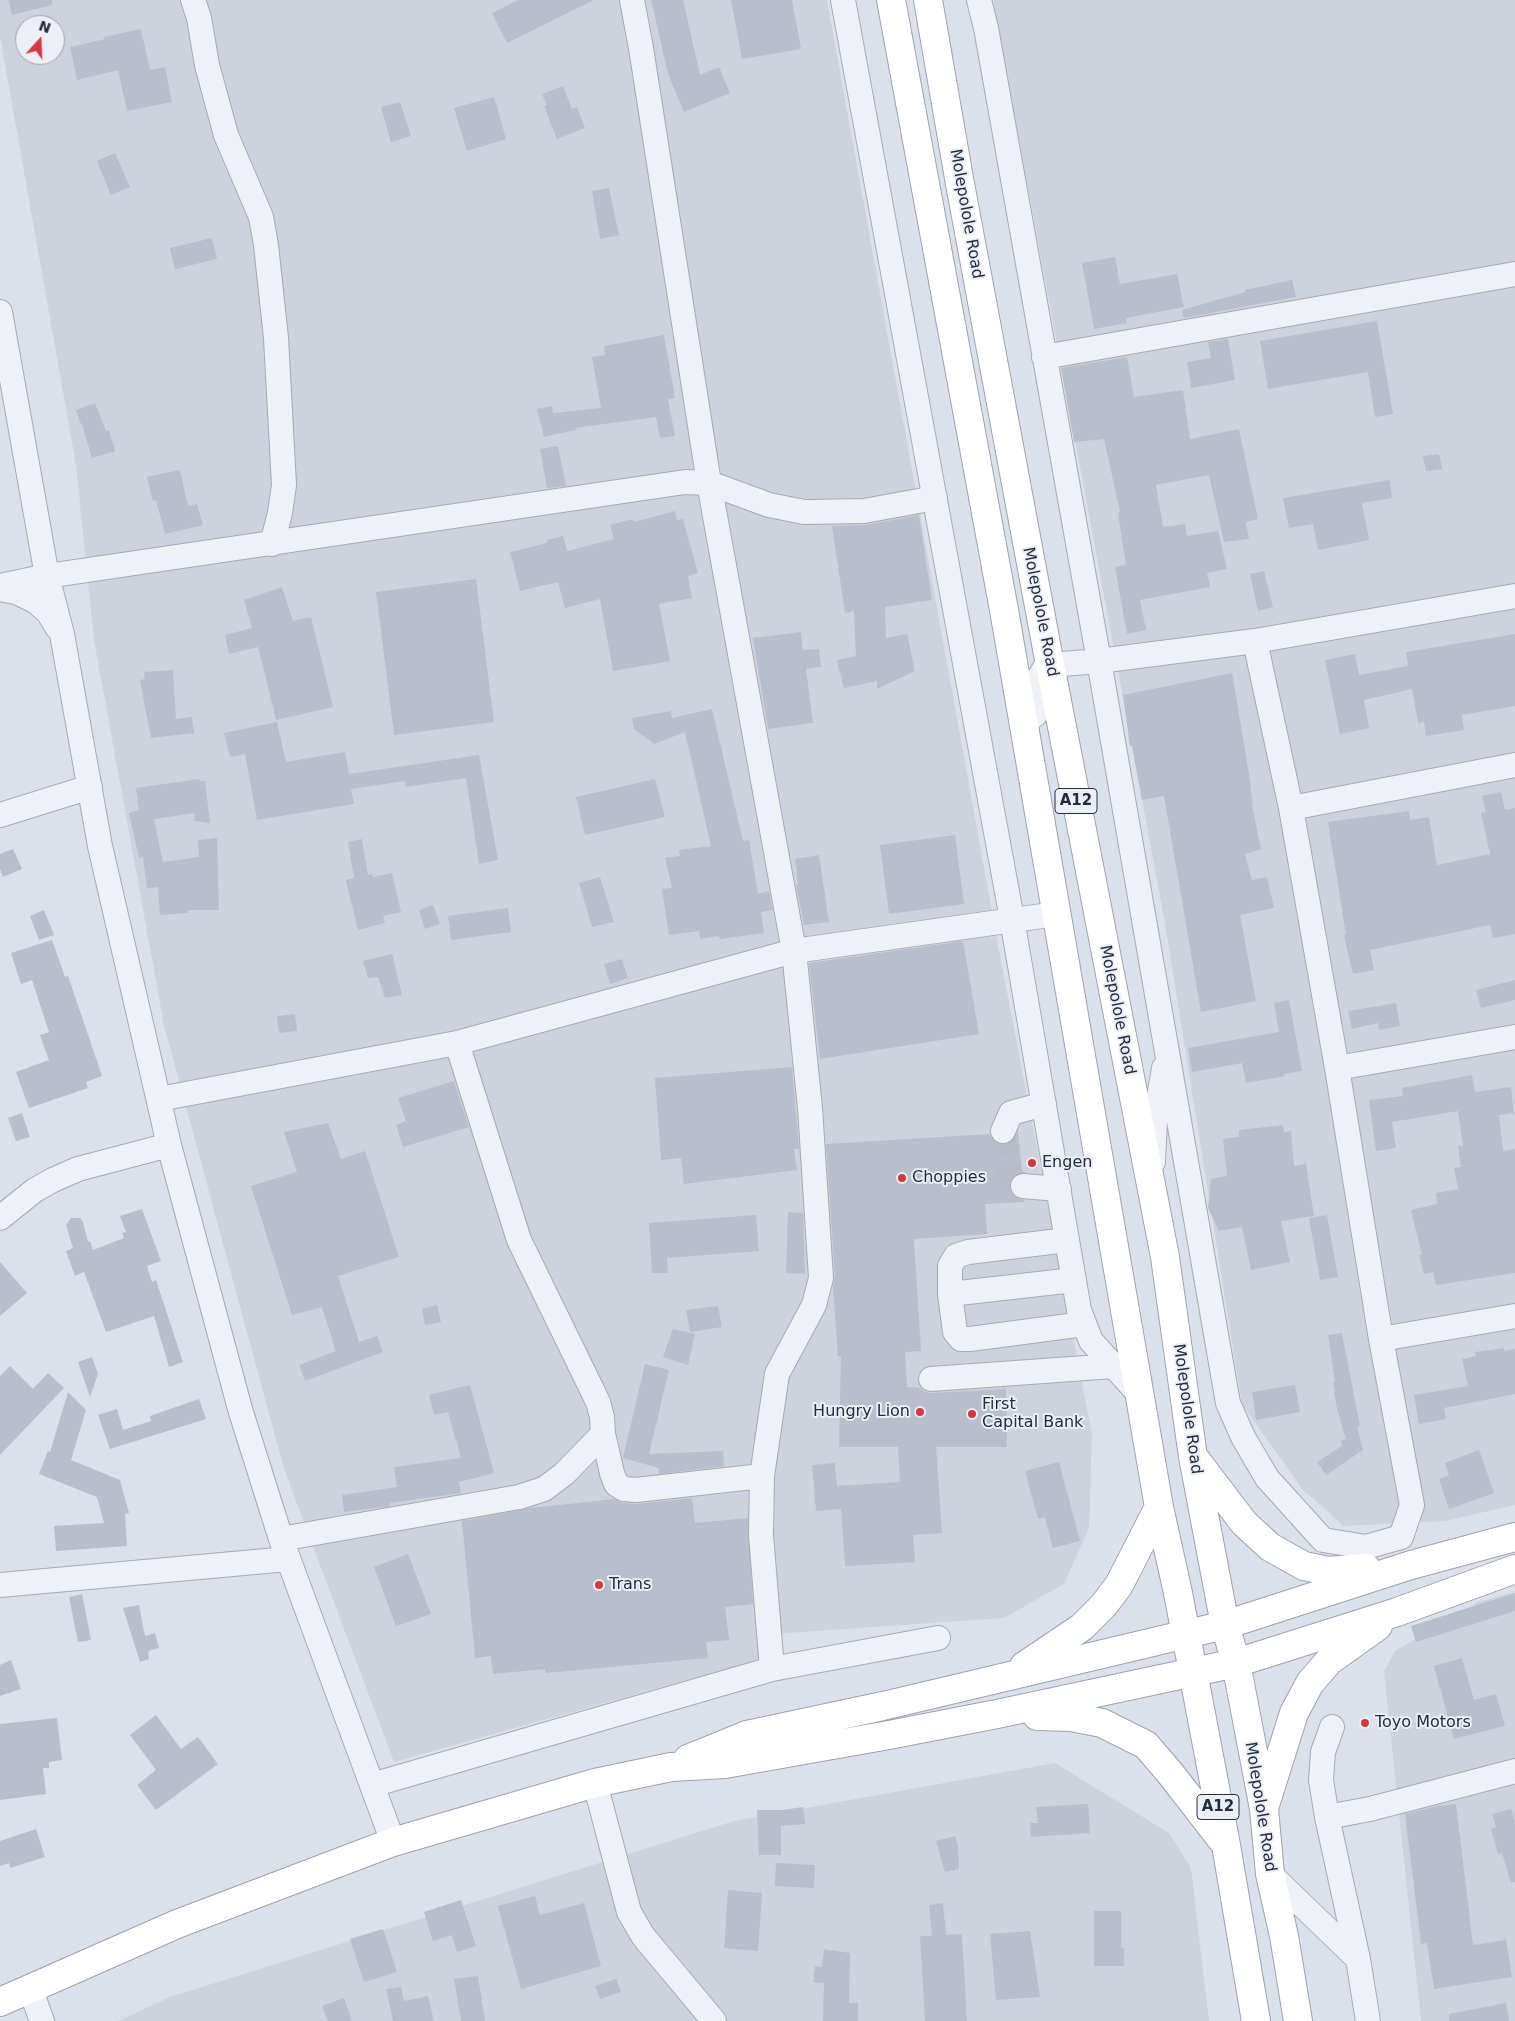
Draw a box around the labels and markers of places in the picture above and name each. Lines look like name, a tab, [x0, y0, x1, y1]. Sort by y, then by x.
place label: Engen	[1042, 1153, 1092, 1173]
marker: Engen	[1026, 1157, 1038, 1169]
place label: Choppies	[912, 1168, 986, 1188]
marker: Choppies	[896, 1172, 908, 1184]
place label: First Capital Bank	[982, 1395, 1083, 1433]
place label: Hungry Lion	[813, 1402, 910, 1422]
marker: Hungry Lion	[914, 1406, 926, 1418]
marker: First Capital Bank	[966, 1408, 978, 1420]
place label: Trans	[609, 1575, 651, 1595]
marker: Trans	[593, 1579, 605, 1591]
place label: Toyo Motors	[1375, 1713, 1471, 1733]
marker: Toyo Motors	[1359, 1717, 1371, 1729]

